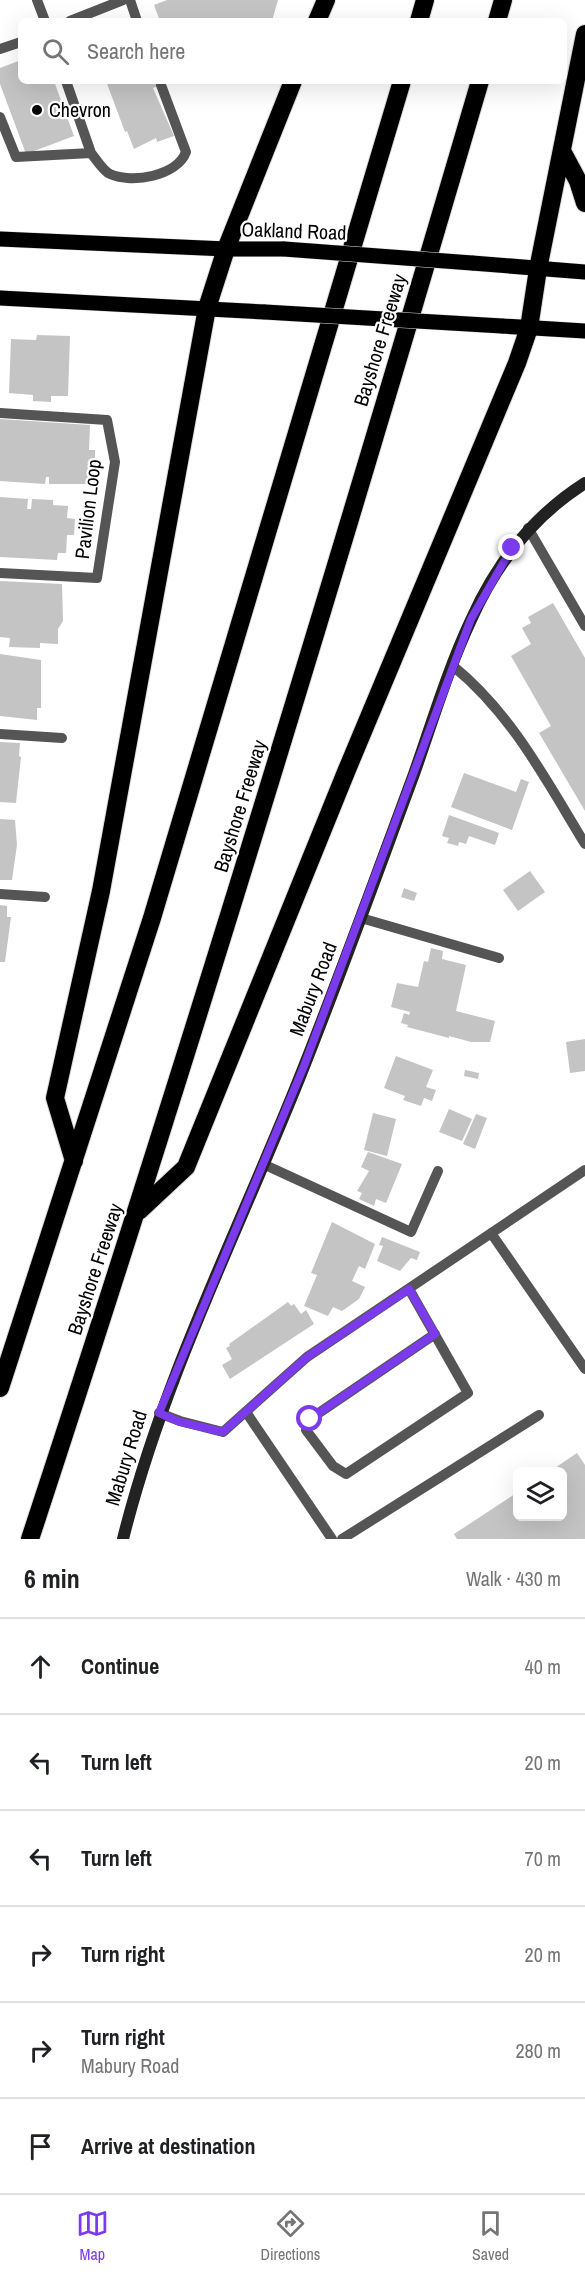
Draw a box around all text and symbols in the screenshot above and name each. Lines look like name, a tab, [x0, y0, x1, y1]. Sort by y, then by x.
search box	[18, 18, 567, 84]
icon: search	[39, 35, 72, 68]
text: Search here	[87, 36, 185, 66]
place label: Chevron	[49, 96, 111, 123]
marker: Chevron	[30, 103, 44, 117]
street label: Oakland Road	[241, 215, 347, 246]
street label: Bayshore Freeway	[347, 270, 413, 409]
street label: Pavilion Loop	[68, 458, 107, 560]
route end	[498, 534, 524, 560]
street label: Bayshore Freeway	[207, 736, 273, 875]
street label: Mabury Road	[282, 938, 343, 1040]
street label: Bayshore Freeway	[61, 1199, 129, 1338]
route start	[296, 1405, 322, 1431]
street label: Mabury Road	[98, 1407, 153, 1509]
map controls	[513, 1467, 567, 1521]
button: layers	[513, 1467, 567, 1521]
text: 6 min	[24, 1561, 80, 1596]
text: Walk · 430 m	[466, 1565, 561, 1592]
icon: ahead	[24, 1650, 57, 1683]
text: Continue	[81, 1651, 159, 1681]
text: 40 m	[525, 1653, 561, 1680]
icon: left	[24, 1746, 57, 1779]
text: Turn left	[81, 1747, 152, 1777]
text: 20 m	[525, 1749, 561, 1776]
icon: left	[24, 1842, 57, 1875]
text: Turn left	[81, 1843, 152, 1873]
text: 70 m	[525, 1845, 561, 1872]
icon: right	[24, 1938, 57, 1971]
text: Turn right	[81, 1939, 165, 1969]
text: 20 m	[525, 1941, 561, 1968]
text: Turn right	[81, 2022, 165, 2052]
icon: right	[24, 2034, 57, 2067]
text: 280 m	[515, 2037, 561, 2064]
text: Mabury Road	[81, 2052, 179, 2079]
icon: arrive	[24, 2130, 57, 2163]
text: Arrive at destination	[81, 2131, 255, 2161]
tab: Map	[76, 2207, 109, 2265]
tab: Directions	[260, 2207, 320, 2265]
tab: Saved	[472, 2207, 509, 2265]

